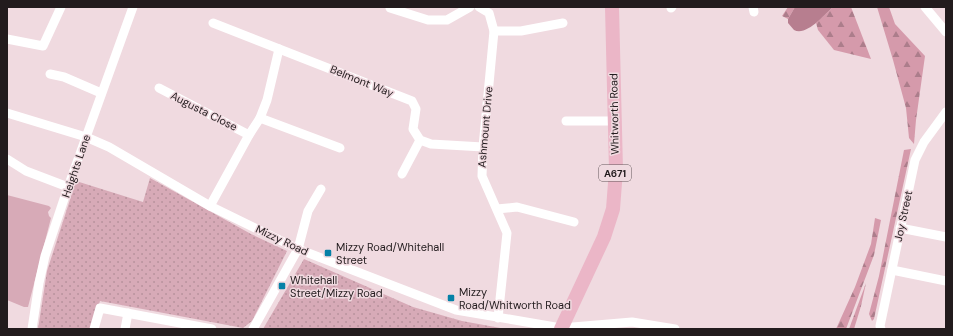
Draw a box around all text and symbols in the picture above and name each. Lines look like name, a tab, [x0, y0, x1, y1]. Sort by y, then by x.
street label: Belmont Way	[328, 62, 396, 100]
street label: Whitworth Road	[606, 73, 622, 155]
street label: Ashmount Drive	[474, 86, 496, 168]
street label: Augusta Close	[168, 88, 240, 134]
street label: Heights Lane	[59, 133, 93, 199]
road number: A671	[599, 165, 631, 181]
street label: Joy Street	[891, 189, 915, 243]
street label: Mizzy Road	[253, 222, 311, 258]
place label: Mizzy Road/Whitehall Street	[336, 240, 444, 267]
marker: Mizzy Road/Whitehall Street	[323, 248, 333, 258]
place label: Whitehall Street/Mizzy Road	[290, 273, 383, 300]
marker: Whitehall Street/Mizzy Road	[277, 281, 287, 291]
place label: Mizzy Road/Whitworth Road	[459, 285, 571, 312]
marker: Mizzy Road/Whitworth Road	[446, 293, 456, 303]

